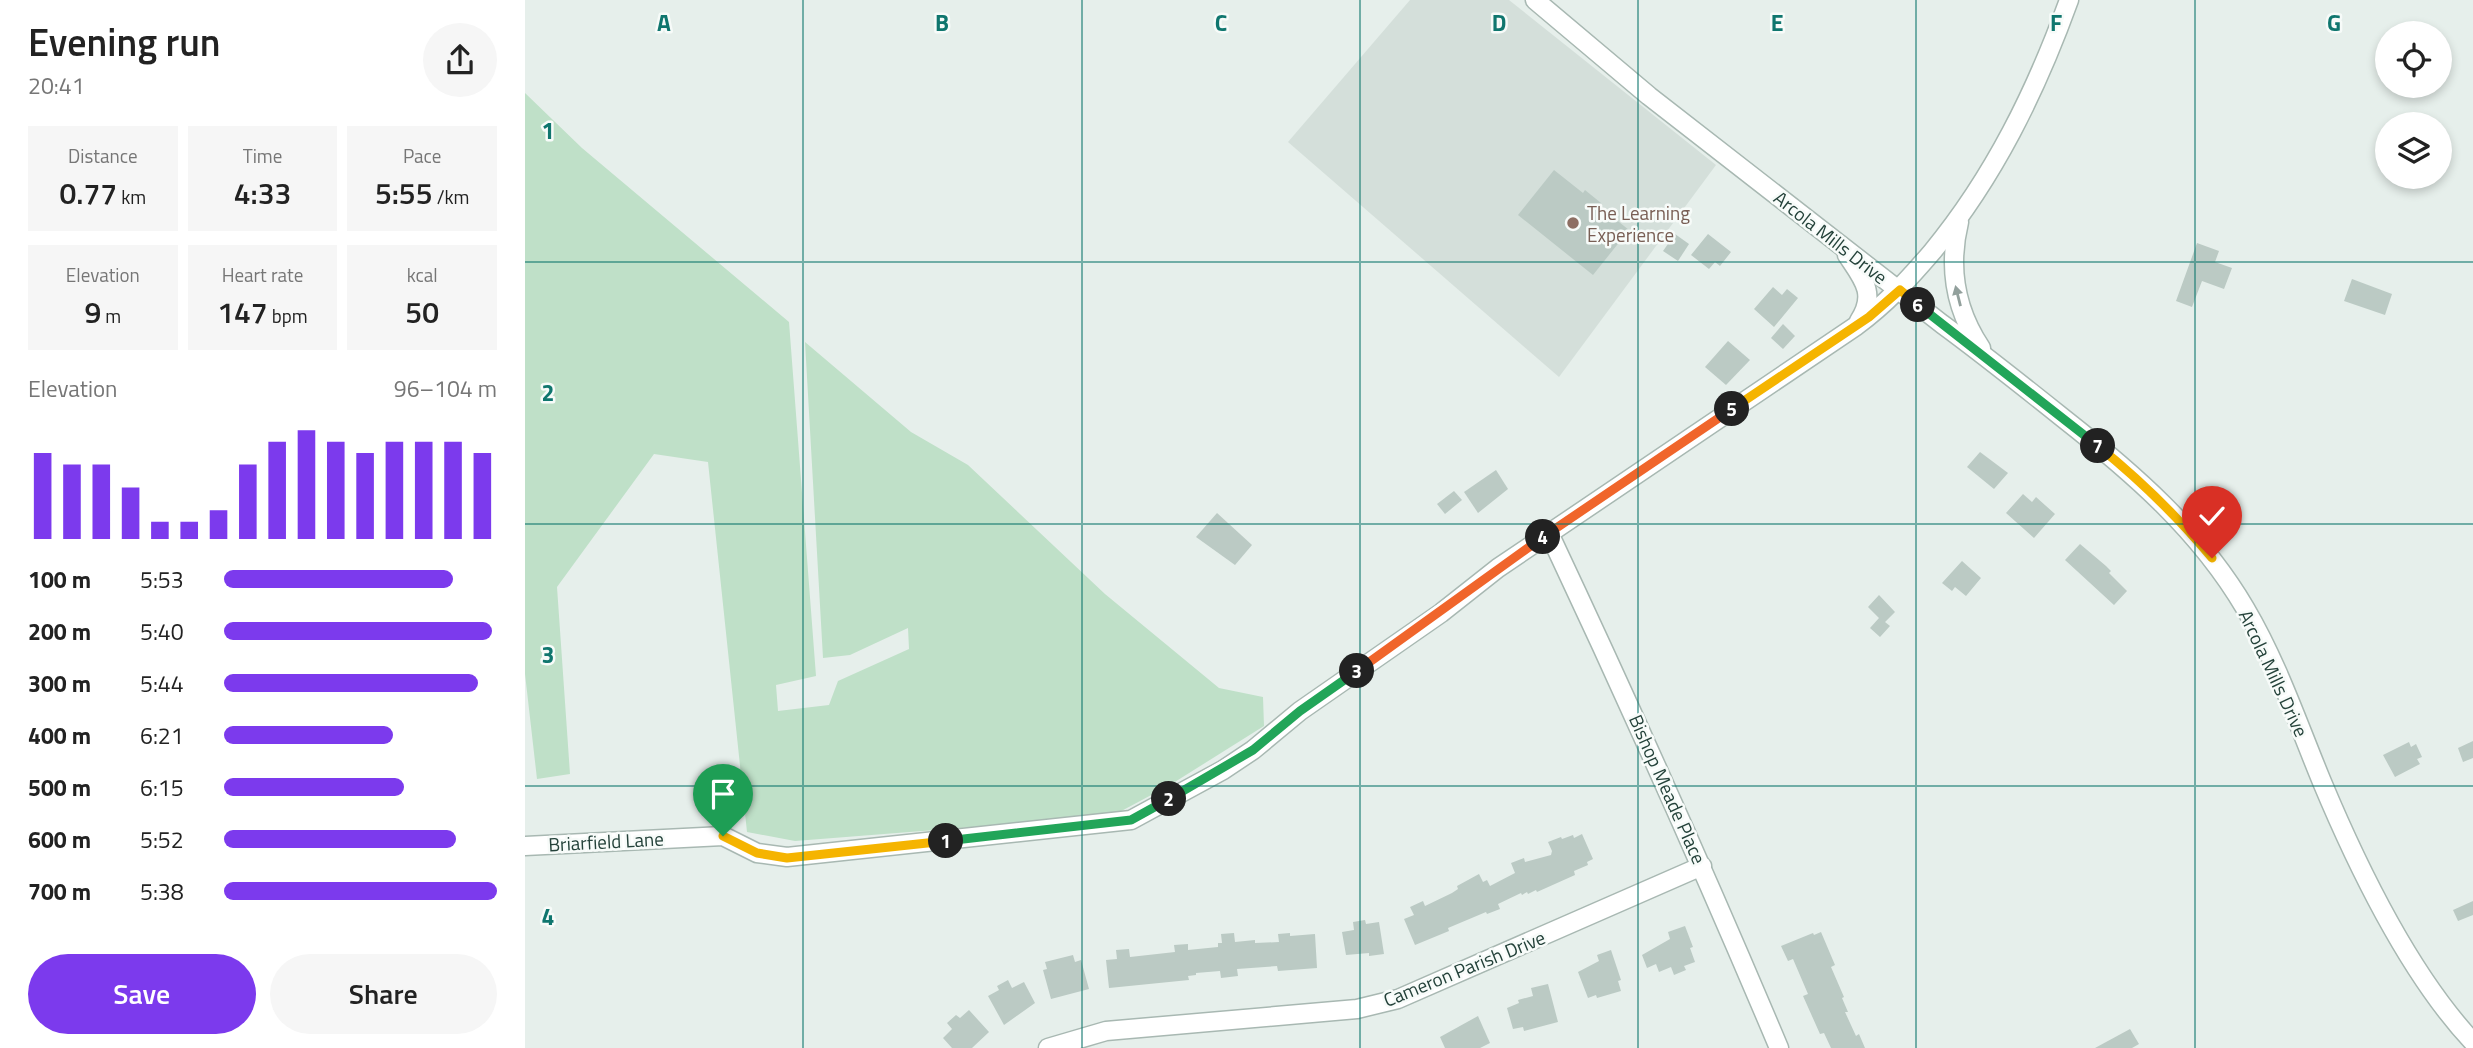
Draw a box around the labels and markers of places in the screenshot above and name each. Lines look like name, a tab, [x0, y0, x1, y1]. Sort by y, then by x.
place label: The Learning Experience	[1587, 198, 1690, 249]
marker: The Learning Experience	[1565, 215, 1581, 231]
pin: 6	[1901, 288, 1935, 322]
pin: 5	[1715, 392, 1749, 426]
pin: 7	[2081, 428, 2115, 464]
pin	[2182, 486, 2242, 558]
pin: 4	[1525, 520, 1561, 554]
pin: 3	[1339, 654, 1375, 688]
pin	[693, 764, 753, 836]
pin: 2	[1151, 782, 1187, 816]
pin: 1	[929, 824, 963, 858]

